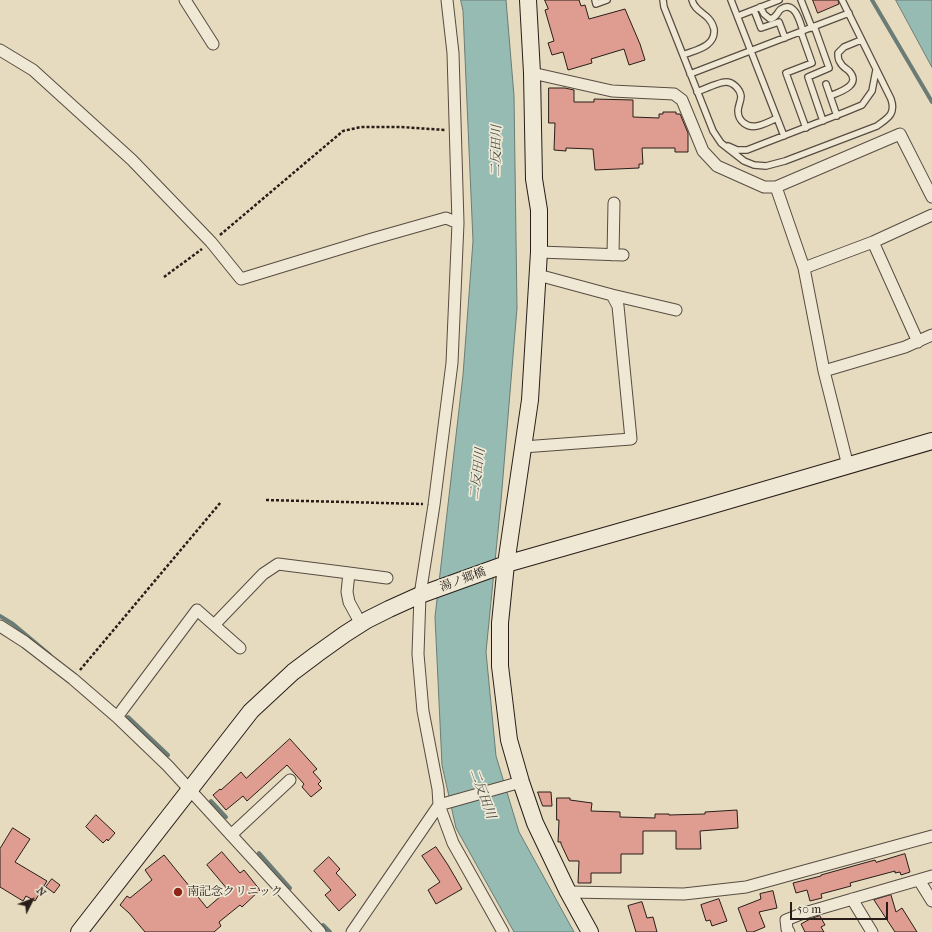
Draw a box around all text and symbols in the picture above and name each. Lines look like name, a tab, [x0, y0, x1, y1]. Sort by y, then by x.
water label: 二反田川	[489, 125, 505, 177]
water label: 二反田川	[467, 447, 489, 501]
street label: 湯ノ郷橋	[438, 565, 488, 595]
water label: 二反田川	[466, 767, 498, 821]
north arrow	[12, 880, 52, 920]
text: N	[34, 884, 49, 899]
place label: 南記念クリニック	[187, 885, 283, 899]
marker: 南記念クリニック	[172, 886, 184, 898]
scale bar	[792, 894, 890, 920]
text: 50 m	[797, 902, 821, 916]

